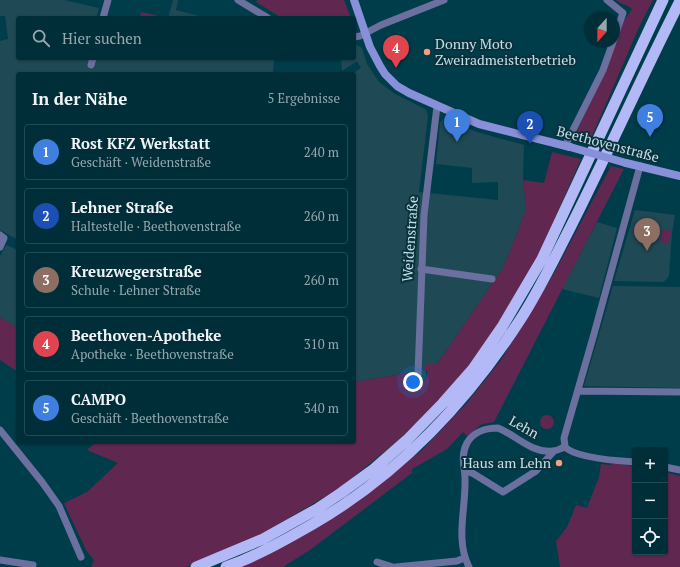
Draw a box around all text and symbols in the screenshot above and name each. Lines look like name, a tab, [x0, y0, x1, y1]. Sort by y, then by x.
north arrow	[584, 12, 620, 48]
search box	[16, 16, 356, 60]
icon: search	[30, 27, 52, 49]
text: Hier suchen	[62, 28, 142, 48]
place label: Donny Moto Zweiradmeisterbetrieb	[435, 34, 576, 69]
pin: 4	[383, 35, 409, 68]
marker: Donny Moto Zweiradmeisterbetrieb	[422, 47, 432, 57]
text: In der Nähe	[32, 87, 127, 110]
text: 5 Ergebnisse	[267, 89, 340, 107]
pin: 5	[637, 104, 663, 137]
pin: 1	[444, 109, 470, 142]
pin: 2	[517, 111, 543, 144]
street label: Beethovenstraße	[555, 121, 662, 166]
text: Rost KFZ Werkstatt	[71, 133, 210, 153]
text: 1	[42, 143, 50, 161]
text: 240 m	[304, 143, 339, 161]
text: Geschäft · Weidenstraße	[71, 153, 211, 171]
street label: Weidenstraße	[397, 195, 422, 283]
text: Lehner Straße	[71, 197, 173, 217]
text: 2	[42, 207, 50, 225]
text: 260 m	[304, 207, 339, 225]
text: Haltestelle · Beethovenstraße	[71, 217, 241, 235]
pin: 3	[634, 218, 660, 251]
text: Kreuzwegerstraße	[71, 261, 202, 281]
text: 3	[42, 271, 50, 289]
text: 260 m	[304, 271, 339, 289]
text: Schule · Lehner Straße	[71, 281, 201, 299]
text: Beethoven-Apotheke	[71, 325, 221, 345]
text: 4	[42, 335, 50, 353]
text: 310 m	[304, 335, 339, 353]
text: Apotheke · Beethovenstraße	[71, 345, 234, 363]
your location	[403, 372, 423, 392]
text: CAMPO	[71, 389, 126, 409]
text: 5	[42, 399, 50, 417]
text: 340 m	[304, 399, 339, 417]
text: Geschäft · Beethovenstraße	[71, 409, 229, 427]
street label: Lehn	[506, 411, 543, 443]
map controls	[632, 447, 668, 555]
button: +	[632, 447, 668, 483]
place label: Haus am Lehn	[462, 453, 552, 472]
marker: Haus am Lehn	[554, 458, 564, 468]
button: −	[632, 483, 668, 519]
button: locate	[632, 519, 668, 555]

